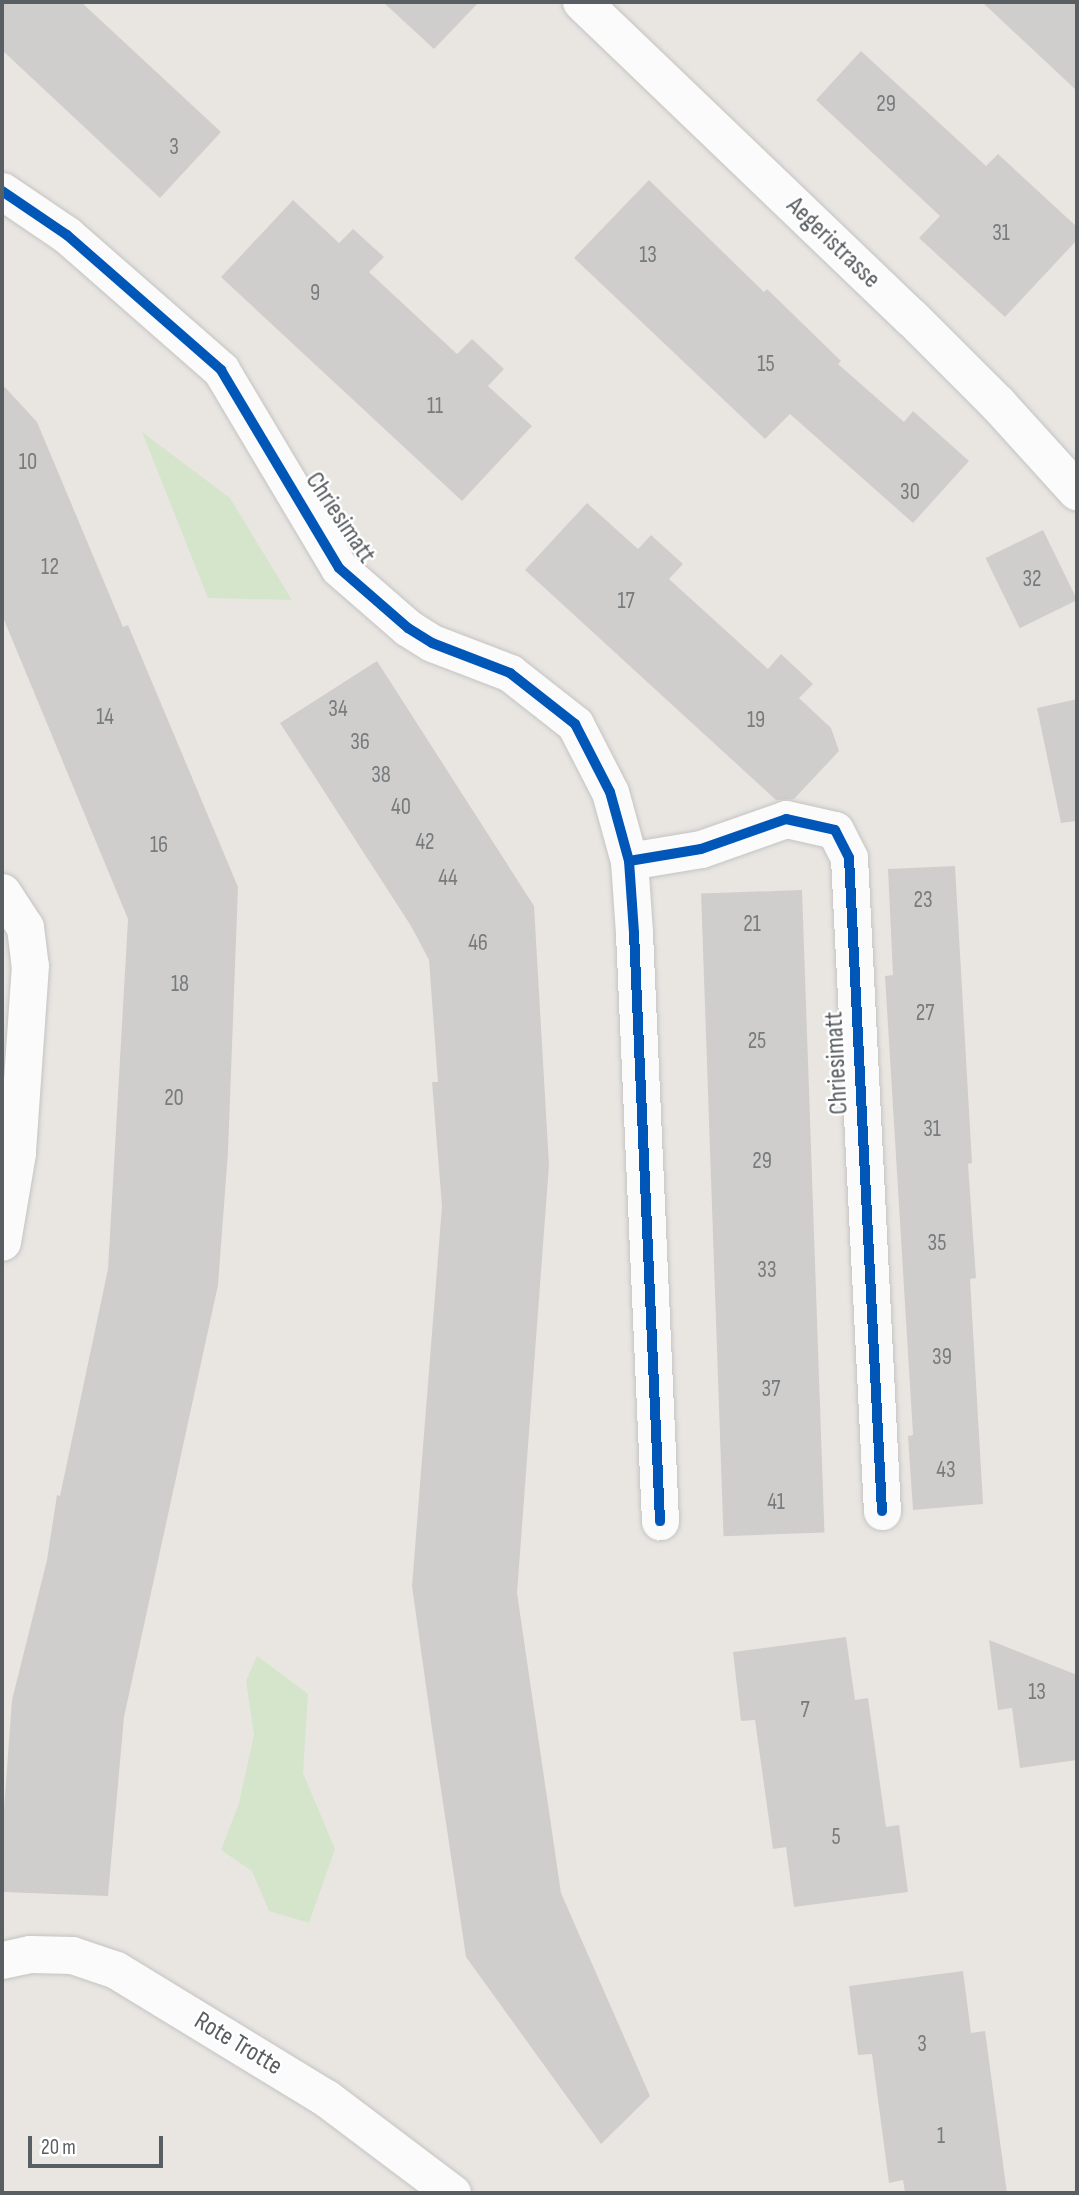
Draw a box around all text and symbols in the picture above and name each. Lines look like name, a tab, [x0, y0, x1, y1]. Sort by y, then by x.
house number: 29	[876, 90, 896, 118]
house number: 3	[169, 133, 179, 161]
street label: Aegeristrasse	[780, 191, 886, 295]
house number: 31	[992, 219, 1010, 247]
house number: 13	[639, 241, 657, 269]
house number: 9	[310, 279, 320, 307]
house number: 15	[757, 350, 775, 378]
house number: 11	[427, 392, 443, 420]
house number: 10	[19, 448, 37, 476]
street label: Chriesimatt	[298, 467, 382, 569]
house number: 30	[900, 478, 920, 506]
house number: 12	[41, 553, 59, 581]
house number: 32	[1022, 565, 1042, 593]
house number: 17	[617, 587, 635, 615]
house number: 34	[328, 695, 348, 723]
house number: 14	[96, 703, 114, 731]
house number: 19	[747, 706, 765, 734]
house number: 36	[350, 728, 370, 756]
house number: 38	[371, 761, 391, 789]
house number: 40	[391, 793, 411, 821]
house number: 42	[415, 828, 435, 856]
house number: 16	[150, 831, 168, 859]
house number: 44	[438, 864, 458, 892]
house number: 23	[913, 886, 933, 914]
house number: 21	[743, 910, 761, 938]
house number: 46	[468, 929, 488, 957]
house number: 18	[171, 970, 189, 998]
house number: 27	[916, 999, 934, 1027]
street label: Chriesimatt	[819, 1011, 855, 1115]
house number: 25	[748, 1027, 766, 1055]
house number: 20	[164, 1084, 184, 1112]
house number: 31	[923, 1115, 941, 1143]
house number: 29	[752, 1147, 772, 1175]
house number: 35	[928, 1229, 946, 1257]
house number: 33	[757, 1256, 777, 1284]
house number: 39	[932, 1343, 952, 1371]
house number: 37	[762, 1375, 780, 1403]
house number: 43	[936, 1456, 956, 1484]
house number: 41	[767, 1488, 785, 1516]
house number: 13	[1028, 1678, 1046, 1706]
house number: 7	[800, 1696, 810, 1724]
house number: 5	[831, 1823, 841, 1851]
street label: Rote Trotte	[188, 2006, 288, 2082]
house number: 3	[917, 2030, 927, 2058]
scale bar	[32, 2122, 166, 2166]
house number: 1	[937, 2122, 945, 2150]
text: 20 m	[41, 2135, 76, 2160]

